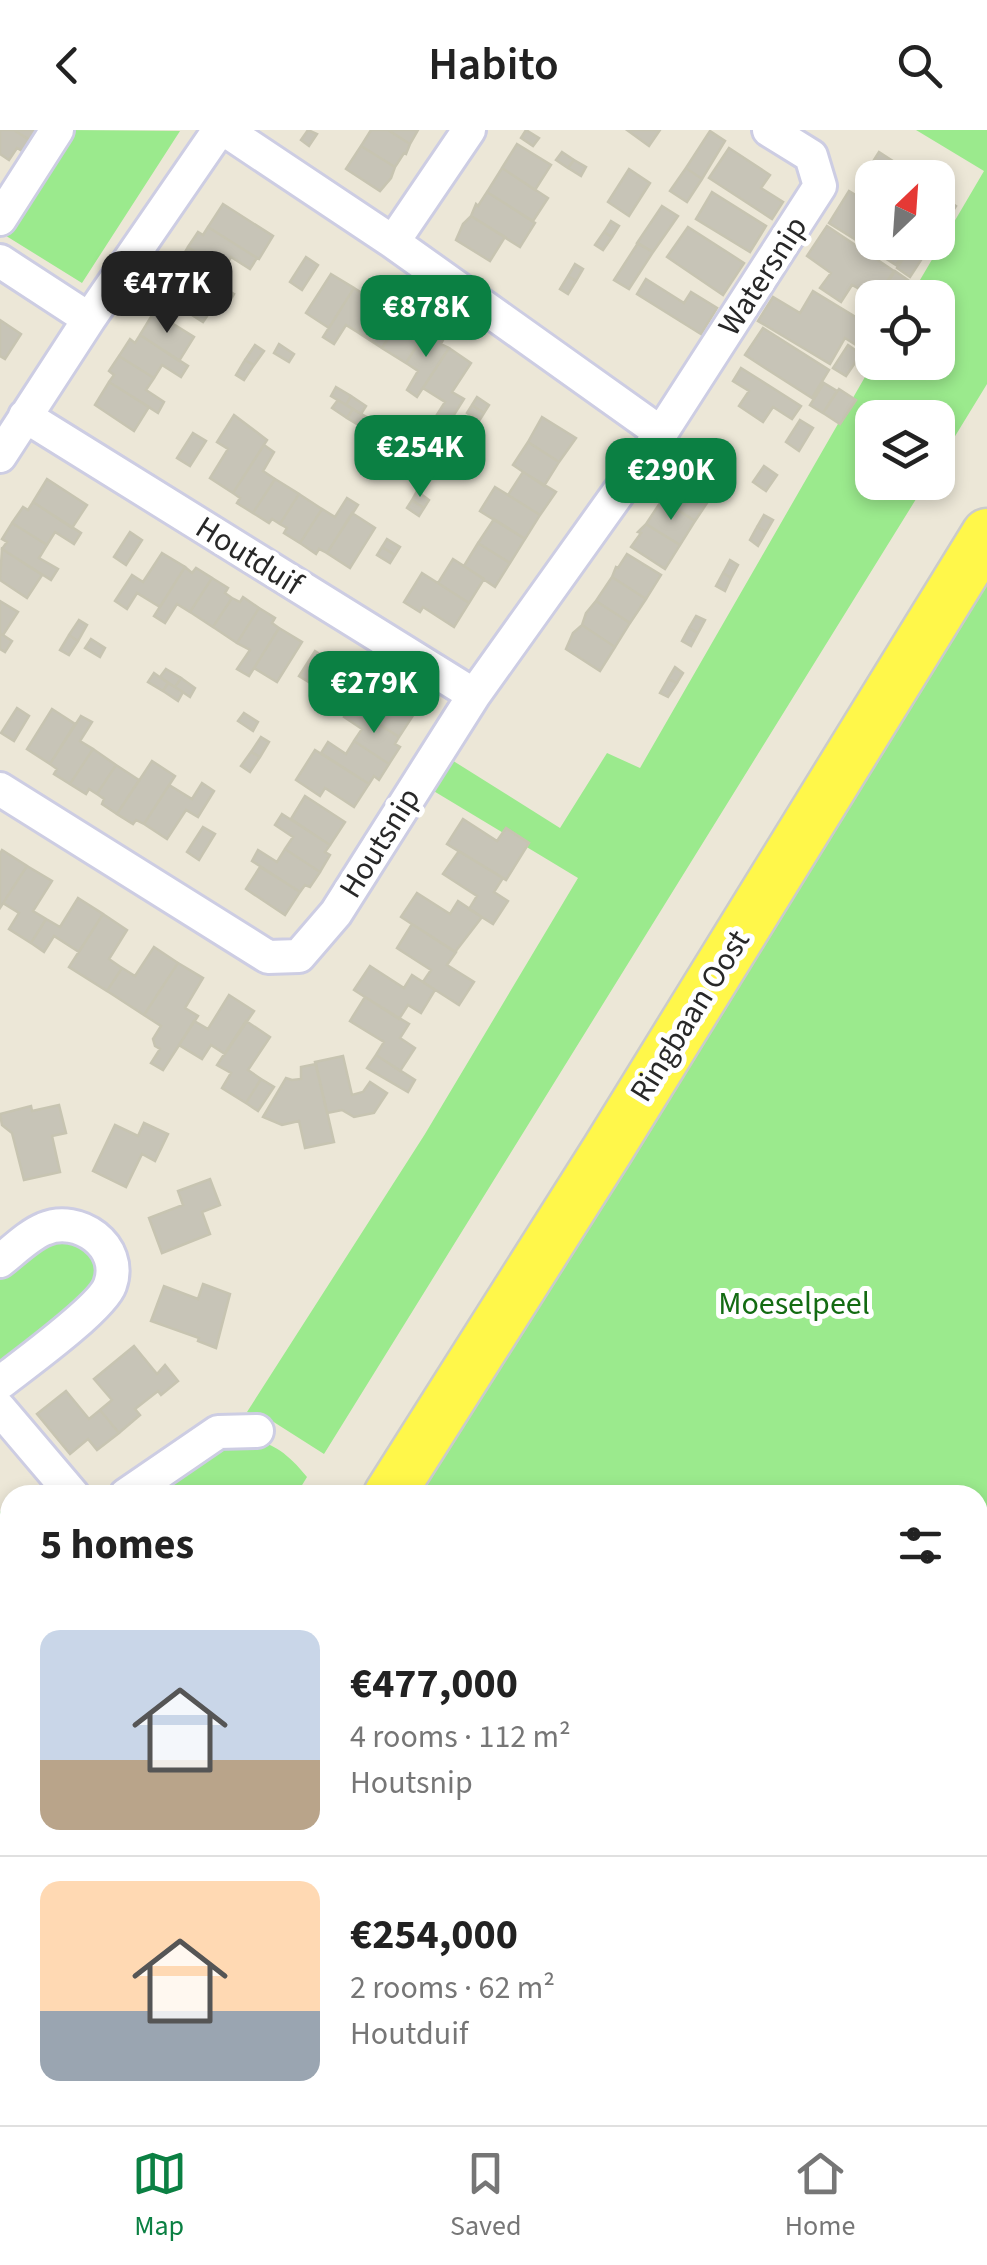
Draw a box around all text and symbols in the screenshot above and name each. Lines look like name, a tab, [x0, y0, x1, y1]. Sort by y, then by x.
text: Habito	[428, 33, 559, 97]
icon: back	[40, 38, 95, 93]
icon: search	[892, 38, 947, 93]
north arrow	[855, 160, 955, 260]
map controls	[855, 160, 955, 500]
street label: Watersnip	[707, 207, 819, 345]
pin: €477K	[97, 251, 237, 336]
text: €477K	[123, 260, 211, 306]
pin: €878K	[356, 275, 496, 360]
button: locate	[855, 280, 955, 380]
text: €878K	[382, 284, 470, 330]
button: layers	[855, 400, 955, 500]
pin: €254K	[350, 415, 490, 500]
text: €254K	[376, 424, 464, 470]
pin: €290K	[601, 438, 741, 523]
text: €290K	[627, 447, 715, 493]
street label: Houtduif	[187, 505, 313, 608]
pin: €279K	[304, 651, 444, 736]
text: €279K	[330, 660, 418, 706]
street label: Houtsnip	[328, 779, 432, 907]
street label: Ringbaan Oost	[619, 921, 761, 1111]
park label: Moeselpeel	[718, 1281, 870, 1327]
text: 5 homes	[40, 1515, 194, 1575]
icon: filters	[893, 1518, 948, 1573]
text: €477,000	[350, 1654, 518, 1714]
icon: home	[120, 1670, 240, 1790]
text: 4 rooms · 112 m²	[350, 1714, 571, 1760]
text: Houtsnip	[350, 1760, 473, 1806]
text: €254,000	[350, 1905, 518, 1965]
icon: home	[120, 1921, 240, 2041]
text: 2 rooms · 62 m²	[350, 1965, 555, 2011]
text: Houtduif	[350, 2011, 468, 2057]
tab: Map	[132, 2146, 187, 2246]
tab: Saved	[450, 2146, 521, 2246]
tab: Home	[785, 2146, 855, 2246]

